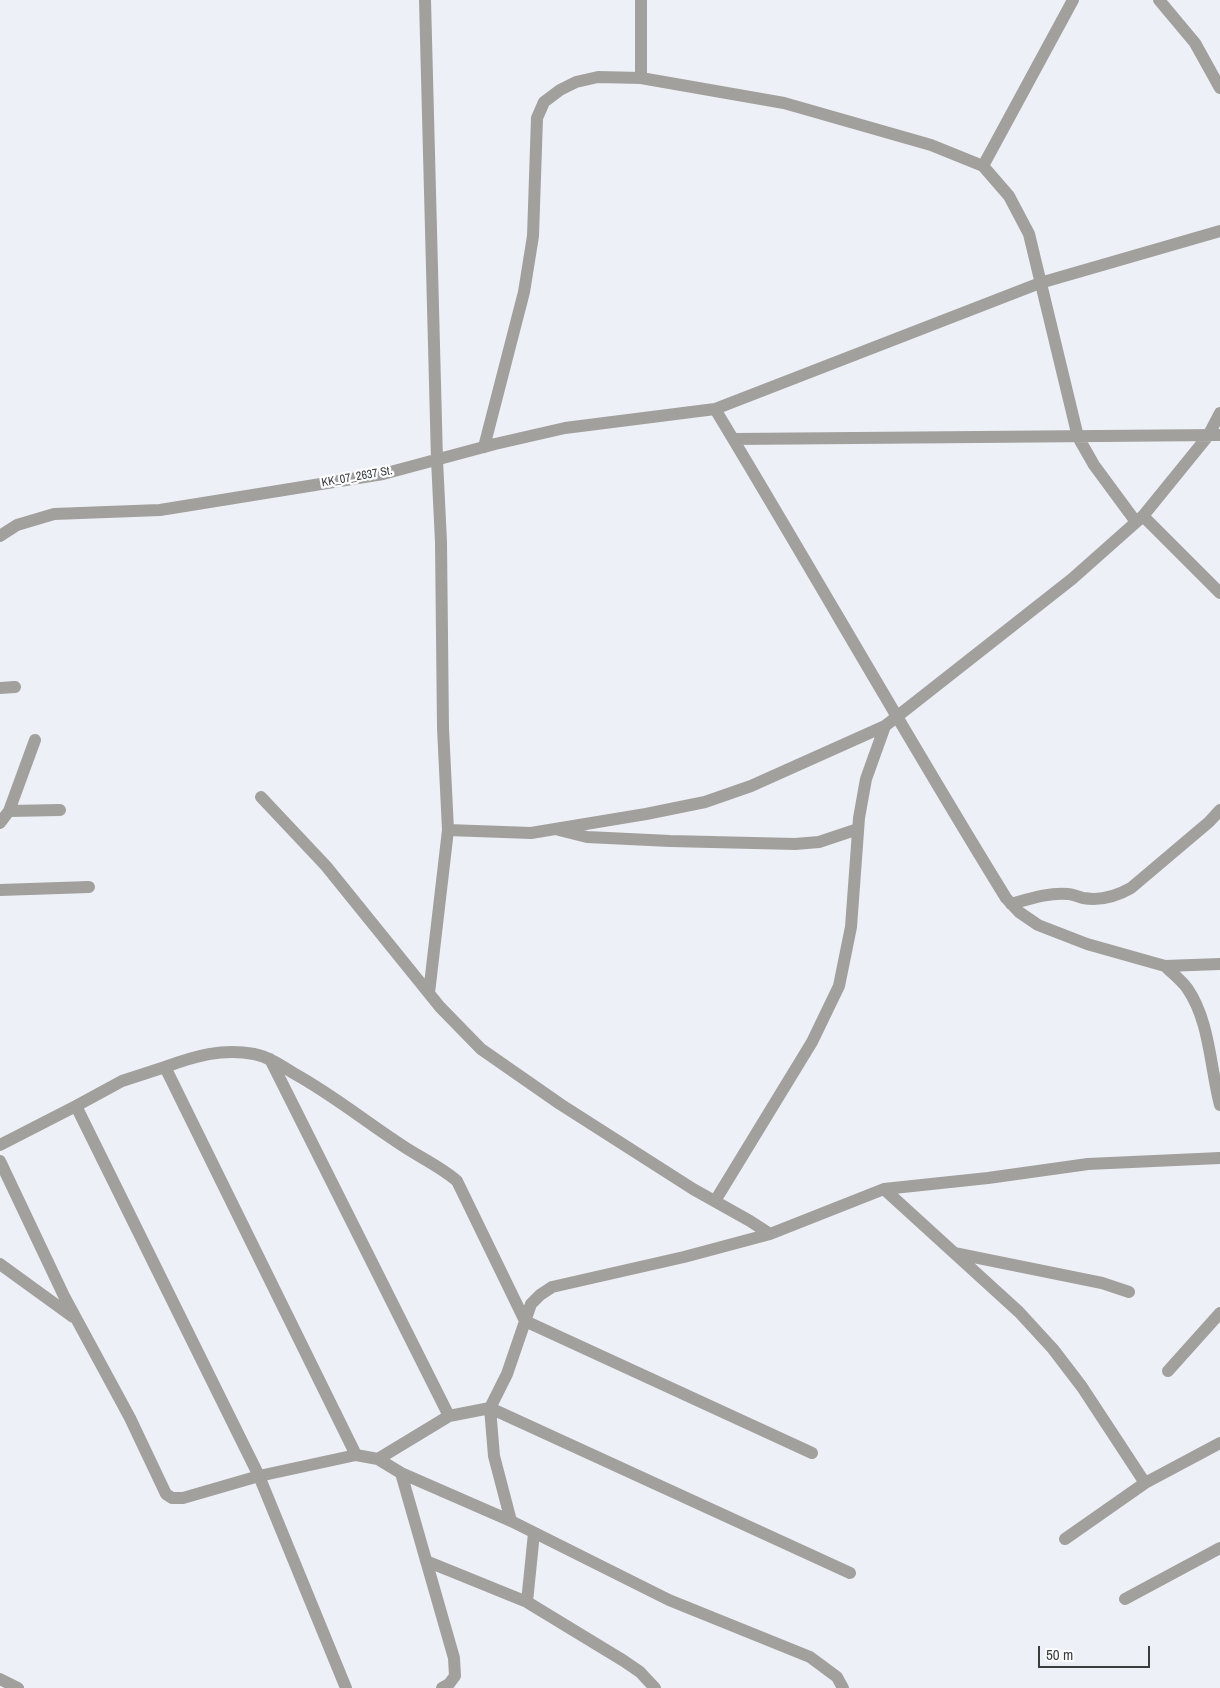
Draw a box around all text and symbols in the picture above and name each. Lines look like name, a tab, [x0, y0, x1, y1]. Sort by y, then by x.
street label: KK_07_2637 St.	[320, 464, 394, 490]
scale bar	[1040, 1636, 1152, 1668]
text: 50 m	[1046, 1644, 1073, 1665]

